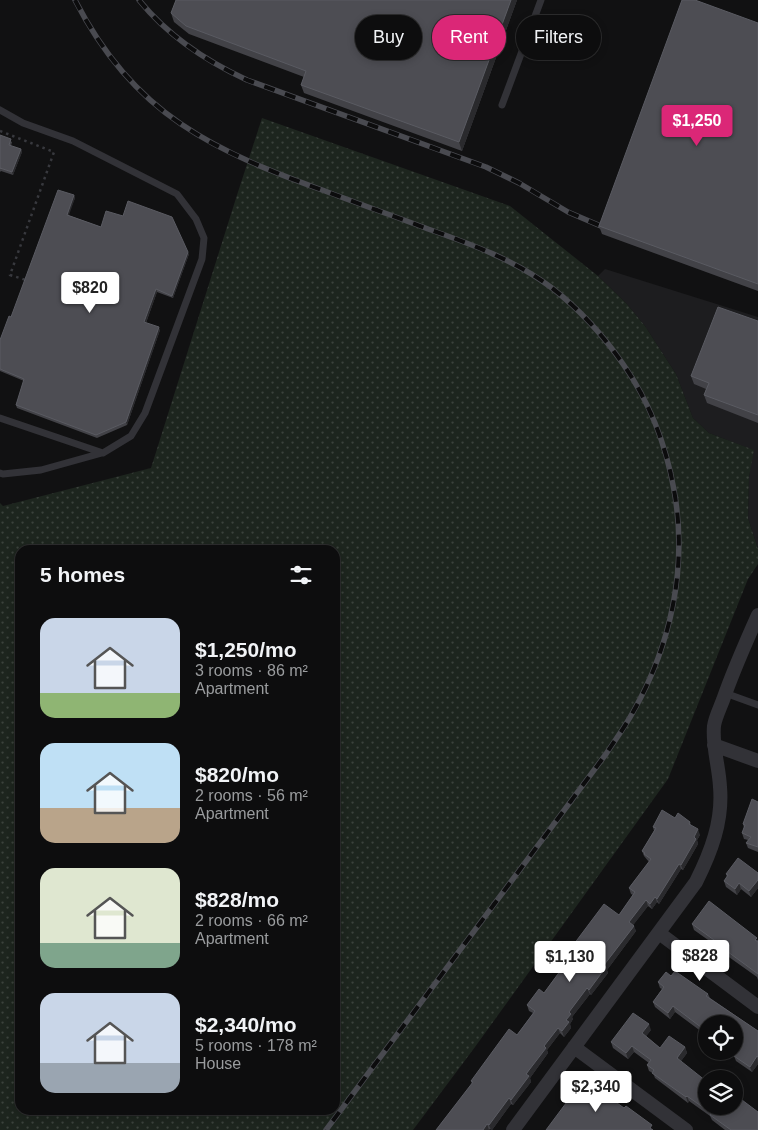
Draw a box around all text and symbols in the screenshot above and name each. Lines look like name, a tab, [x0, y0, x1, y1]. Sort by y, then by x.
chip: Buy	[355, 15, 422, 60]
chip: Rent	[432, 15, 506, 60]
chip: Filters	[516, 15, 601, 60]
pin: $1,250	[656, 104, 738, 147]
text: $1,250	[673, 112, 721, 129]
pin: $820	[60, 272, 120, 314]
text: $820	[72, 279, 108, 296]
icon: filters	[287, 561, 315, 589]
text: 5 homes	[40, 563, 125, 586]
icon: home	[80, 638, 140, 698]
text: $1,250/mo	[195, 638, 297, 661]
text: 3 rooms · 86 m²	[195, 662, 308, 679]
text: Apartment	[195, 680, 269, 697]
icon: home	[80, 763, 140, 823]
text: $820/mo	[195, 763, 279, 786]
text: 2 rooms · 56 m²	[195, 787, 308, 804]
text: Apartment	[195, 805, 269, 822]
icon: home	[80, 888, 140, 948]
text: $828/mo	[195, 888, 279, 911]
text: 2 rooms · 66 m²	[195, 912, 308, 929]
text: Apartment	[195, 930, 269, 947]
pin: $1,130	[529, 940, 611, 983]
pin: $828	[670, 940, 730, 982]
text: $828	[682, 947, 718, 964]
text: $1,130	[546, 948, 594, 965]
icon: home	[80, 1013, 140, 1073]
text: $2,340/mo	[195, 1013, 297, 1036]
map controls	[698, 1015, 743, 1115]
button: locate	[698, 1015, 743, 1060]
text: 5 rooms · 178 m²	[195, 1037, 317, 1054]
text: House	[195, 1055, 241, 1072]
pin: $2,340	[555, 1070, 637, 1113]
button: layers	[698, 1070, 743, 1115]
text: $2,340	[572, 1078, 620, 1095]

